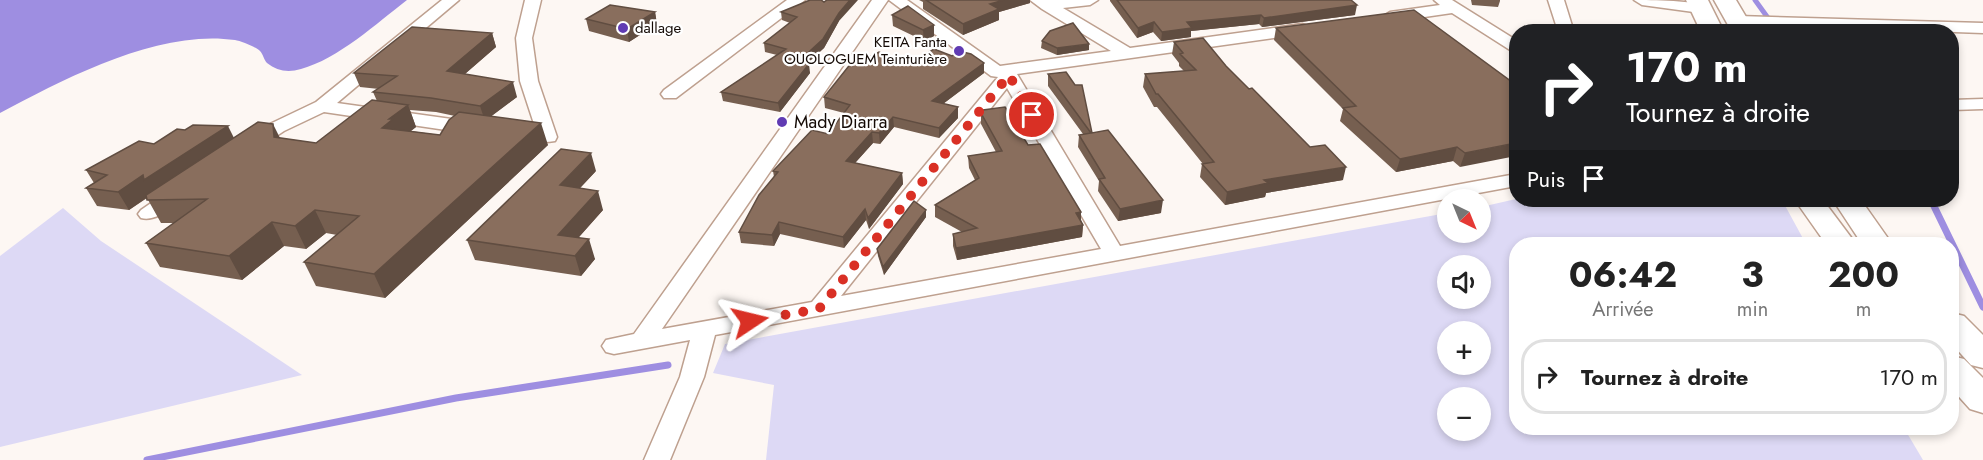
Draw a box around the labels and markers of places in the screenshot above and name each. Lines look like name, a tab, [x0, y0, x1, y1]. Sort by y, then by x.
place label: dallage	[635, 17, 681, 39]
marker: dallage	[616, 21, 630, 35]
place label: KEITA Fanta OUOLOGUEM Teinturière	[784, 31, 947, 70]
marker: KEITA Fanta OUOLOGUEM Teinturière	[952, 44, 966, 58]
pin	[1006, 89, 1057, 140]
place label: Mady Diarra	[794, 109, 887, 135]
marker: Mady Diarra	[775, 115, 789, 129]

